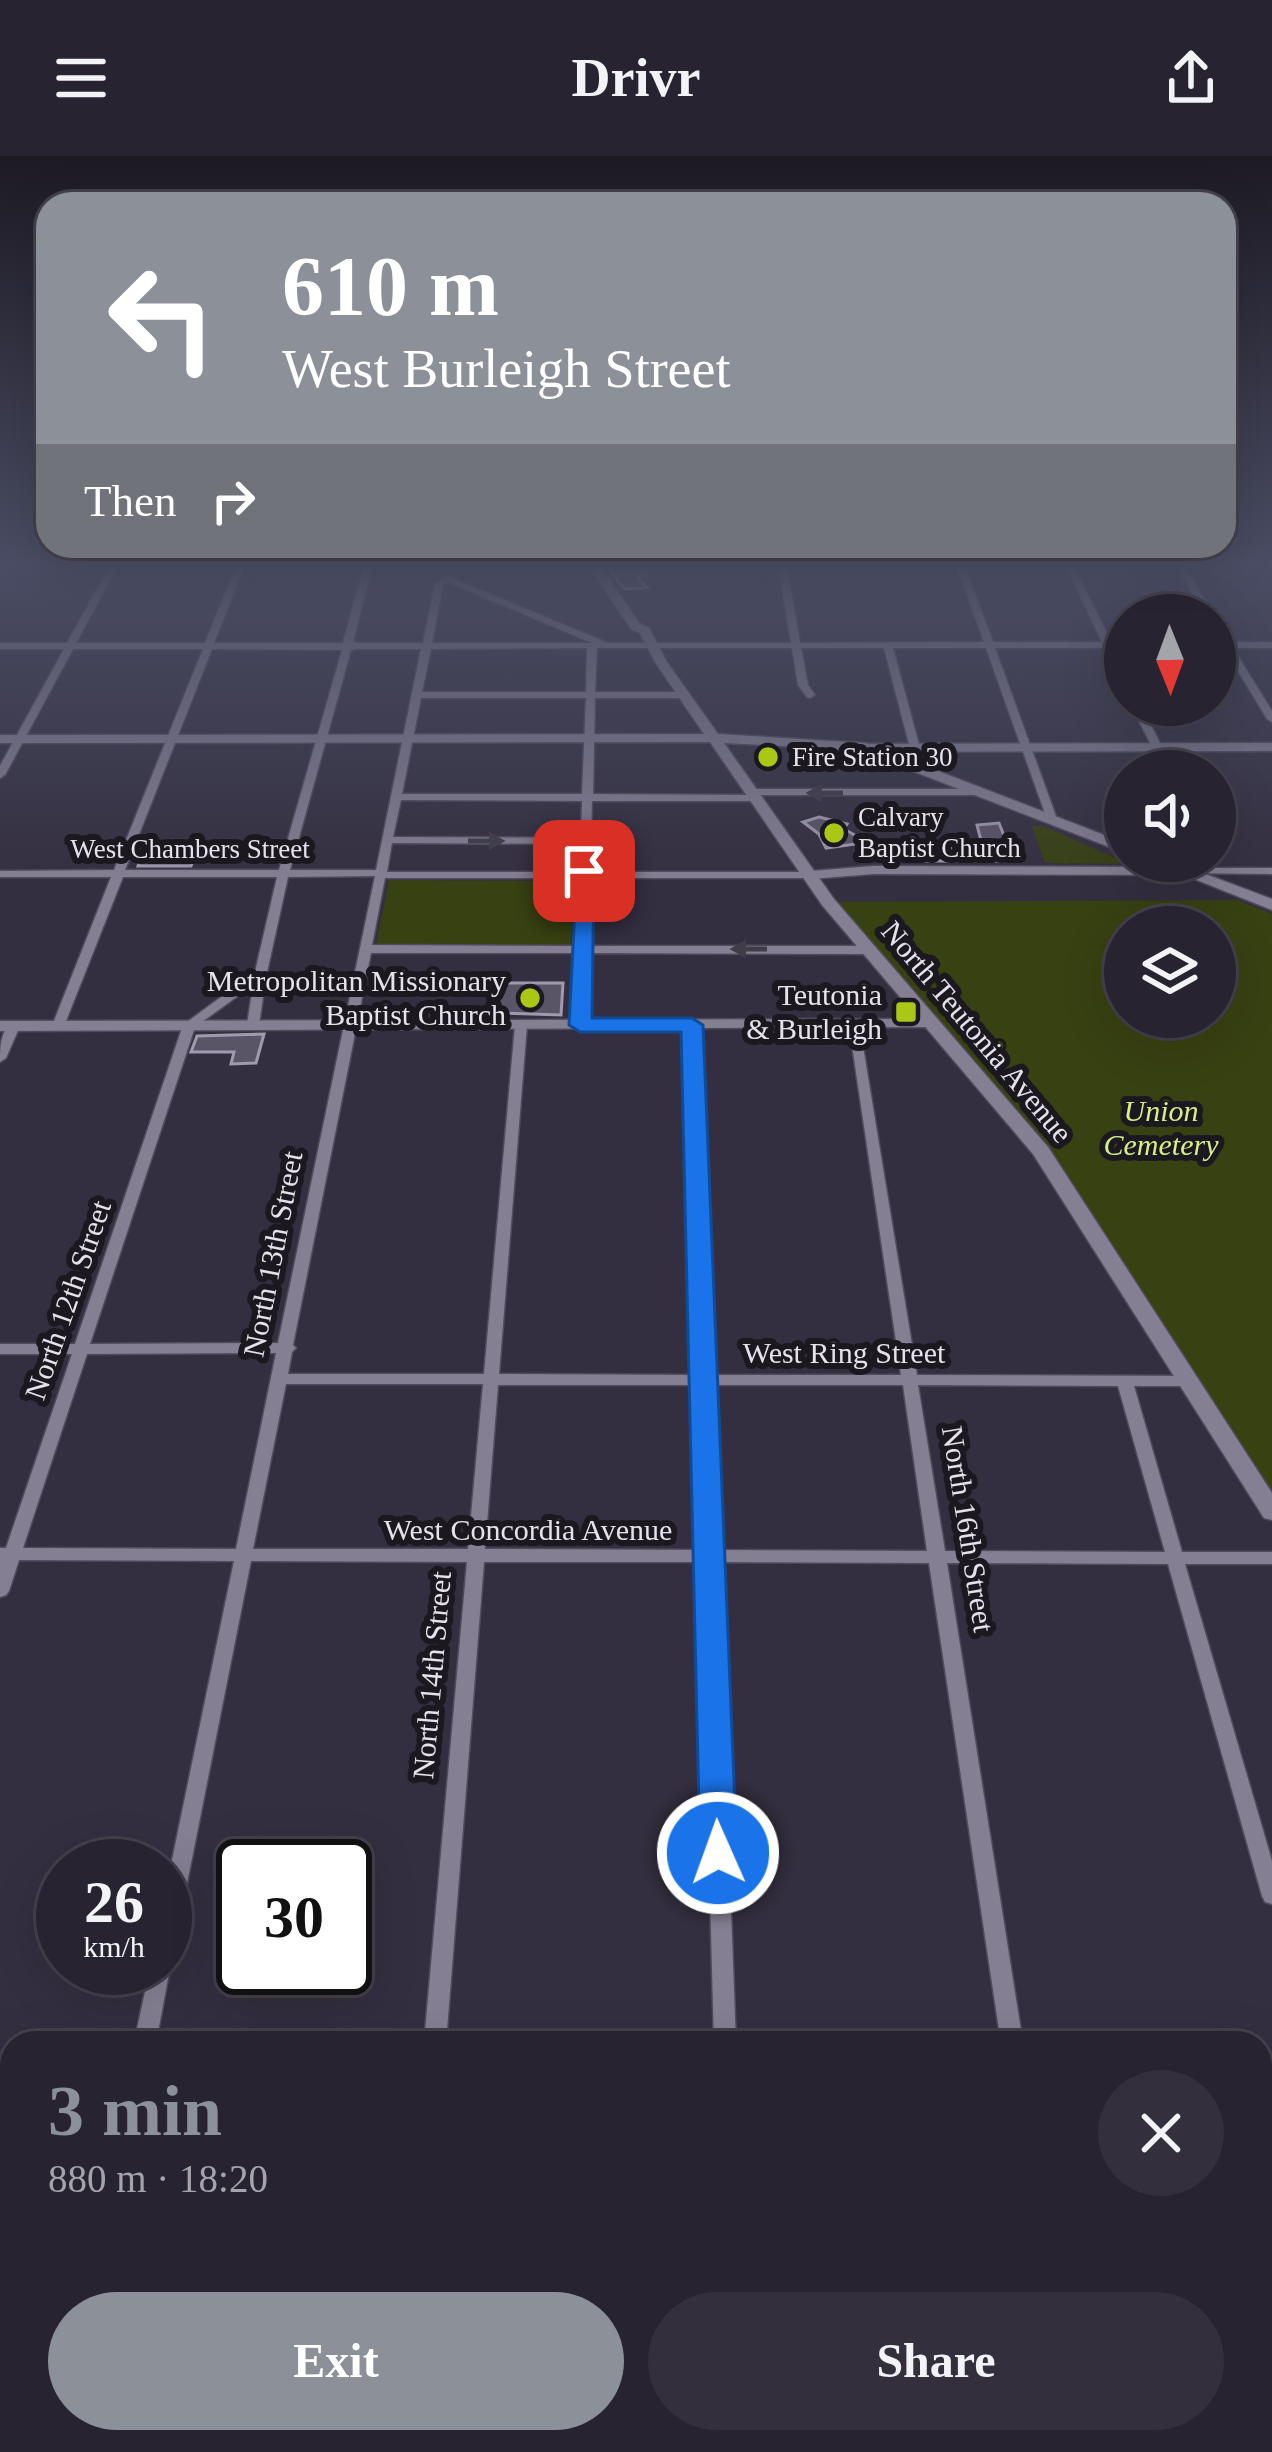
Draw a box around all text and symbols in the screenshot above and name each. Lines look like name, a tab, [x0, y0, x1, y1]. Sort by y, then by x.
icon: menu	[48, 45, 114, 111]
icon: share	[1158, 45, 1224, 111]
text: Drivr	[572, 48, 700, 108]
icon: left	[84, 240, 240, 396]
text: 610 m	[282, 240, 499, 333]
text: West Burleigh Street	[282, 339, 731, 399]
icon: right	[200, 468, 266, 534]
text: Then	[84, 476, 176, 526]
north arrow	[1104, 594, 1236, 726]
map controls	[1104, 594, 1236, 1038]
place label: Fire Station 30	[792, 742, 953, 772]
marker: Fire Station 30	[755, 744, 781, 770]
button: sound	[1104, 750, 1236, 882]
one-way arrow	[805, 783, 843, 803]
place label: Calvary Baptist Church	[858, 802, 1021, 863]
pin	[533, 820, 635, 922]
marker: Calvary Baptist Church	[821, 820, 847, 846]
one-way arrow	[468, 831, 506, 851]
street label: West Chambers Street	[70, 834, 310, 864]
icon: arrive	[551, 838, 617, 904]
button: layers	[1104, 906, 1236, 1038]
street label: North Teutonia Avenue	[875, 914, 1080, 1149]
one-way arrow	[729, 939, 767, 959]
place label: Metropolitan Missionary Baptist Church	[207, 964, 506, 1031]
place label: Teutonia & Burleigh	[746, 978, 882, 1045]
marker: Metropolitan Missionary Baptist Church	[517, 985, 543, 1011]
marker: Teutonia & Burleigh	[893, 999, 919, 1025]
park label: Union Cemetery	[1104, 1094, 1219, 1161]
street label: North 13th Street	[236, 1148, 309, 1359]
street label: North 12th Street	[18, 1195, 117, 1404]
street label: West Ring Street	[743, 1336, 946, 1369]
street label: North 16th Street	[936, 1423, 1001, 1635]
street label: West Concordia Avenue	[384, 1513, 672, 1546]
street label: North 14th Street	[406, 1569, 457, 1780]
position arrow	[655, 1790, 781, 1916]
speed limit sign: 30	[216, 1839, 372, 1995]
text: 26	[84, 1869, 144, 1935]
text: km/h	[83, 1930, 145, 1963]
button: close	[1098, 2070, 1224, 2196]
text: 3 min	[48, 2071, 222, 2151]
text: 880 m · 18:20	[48, 2157, 268, 2200]
button: Exit	[48, 2292, 624, 2430]
button: Share	[648, 2292, 1224, 2430]

